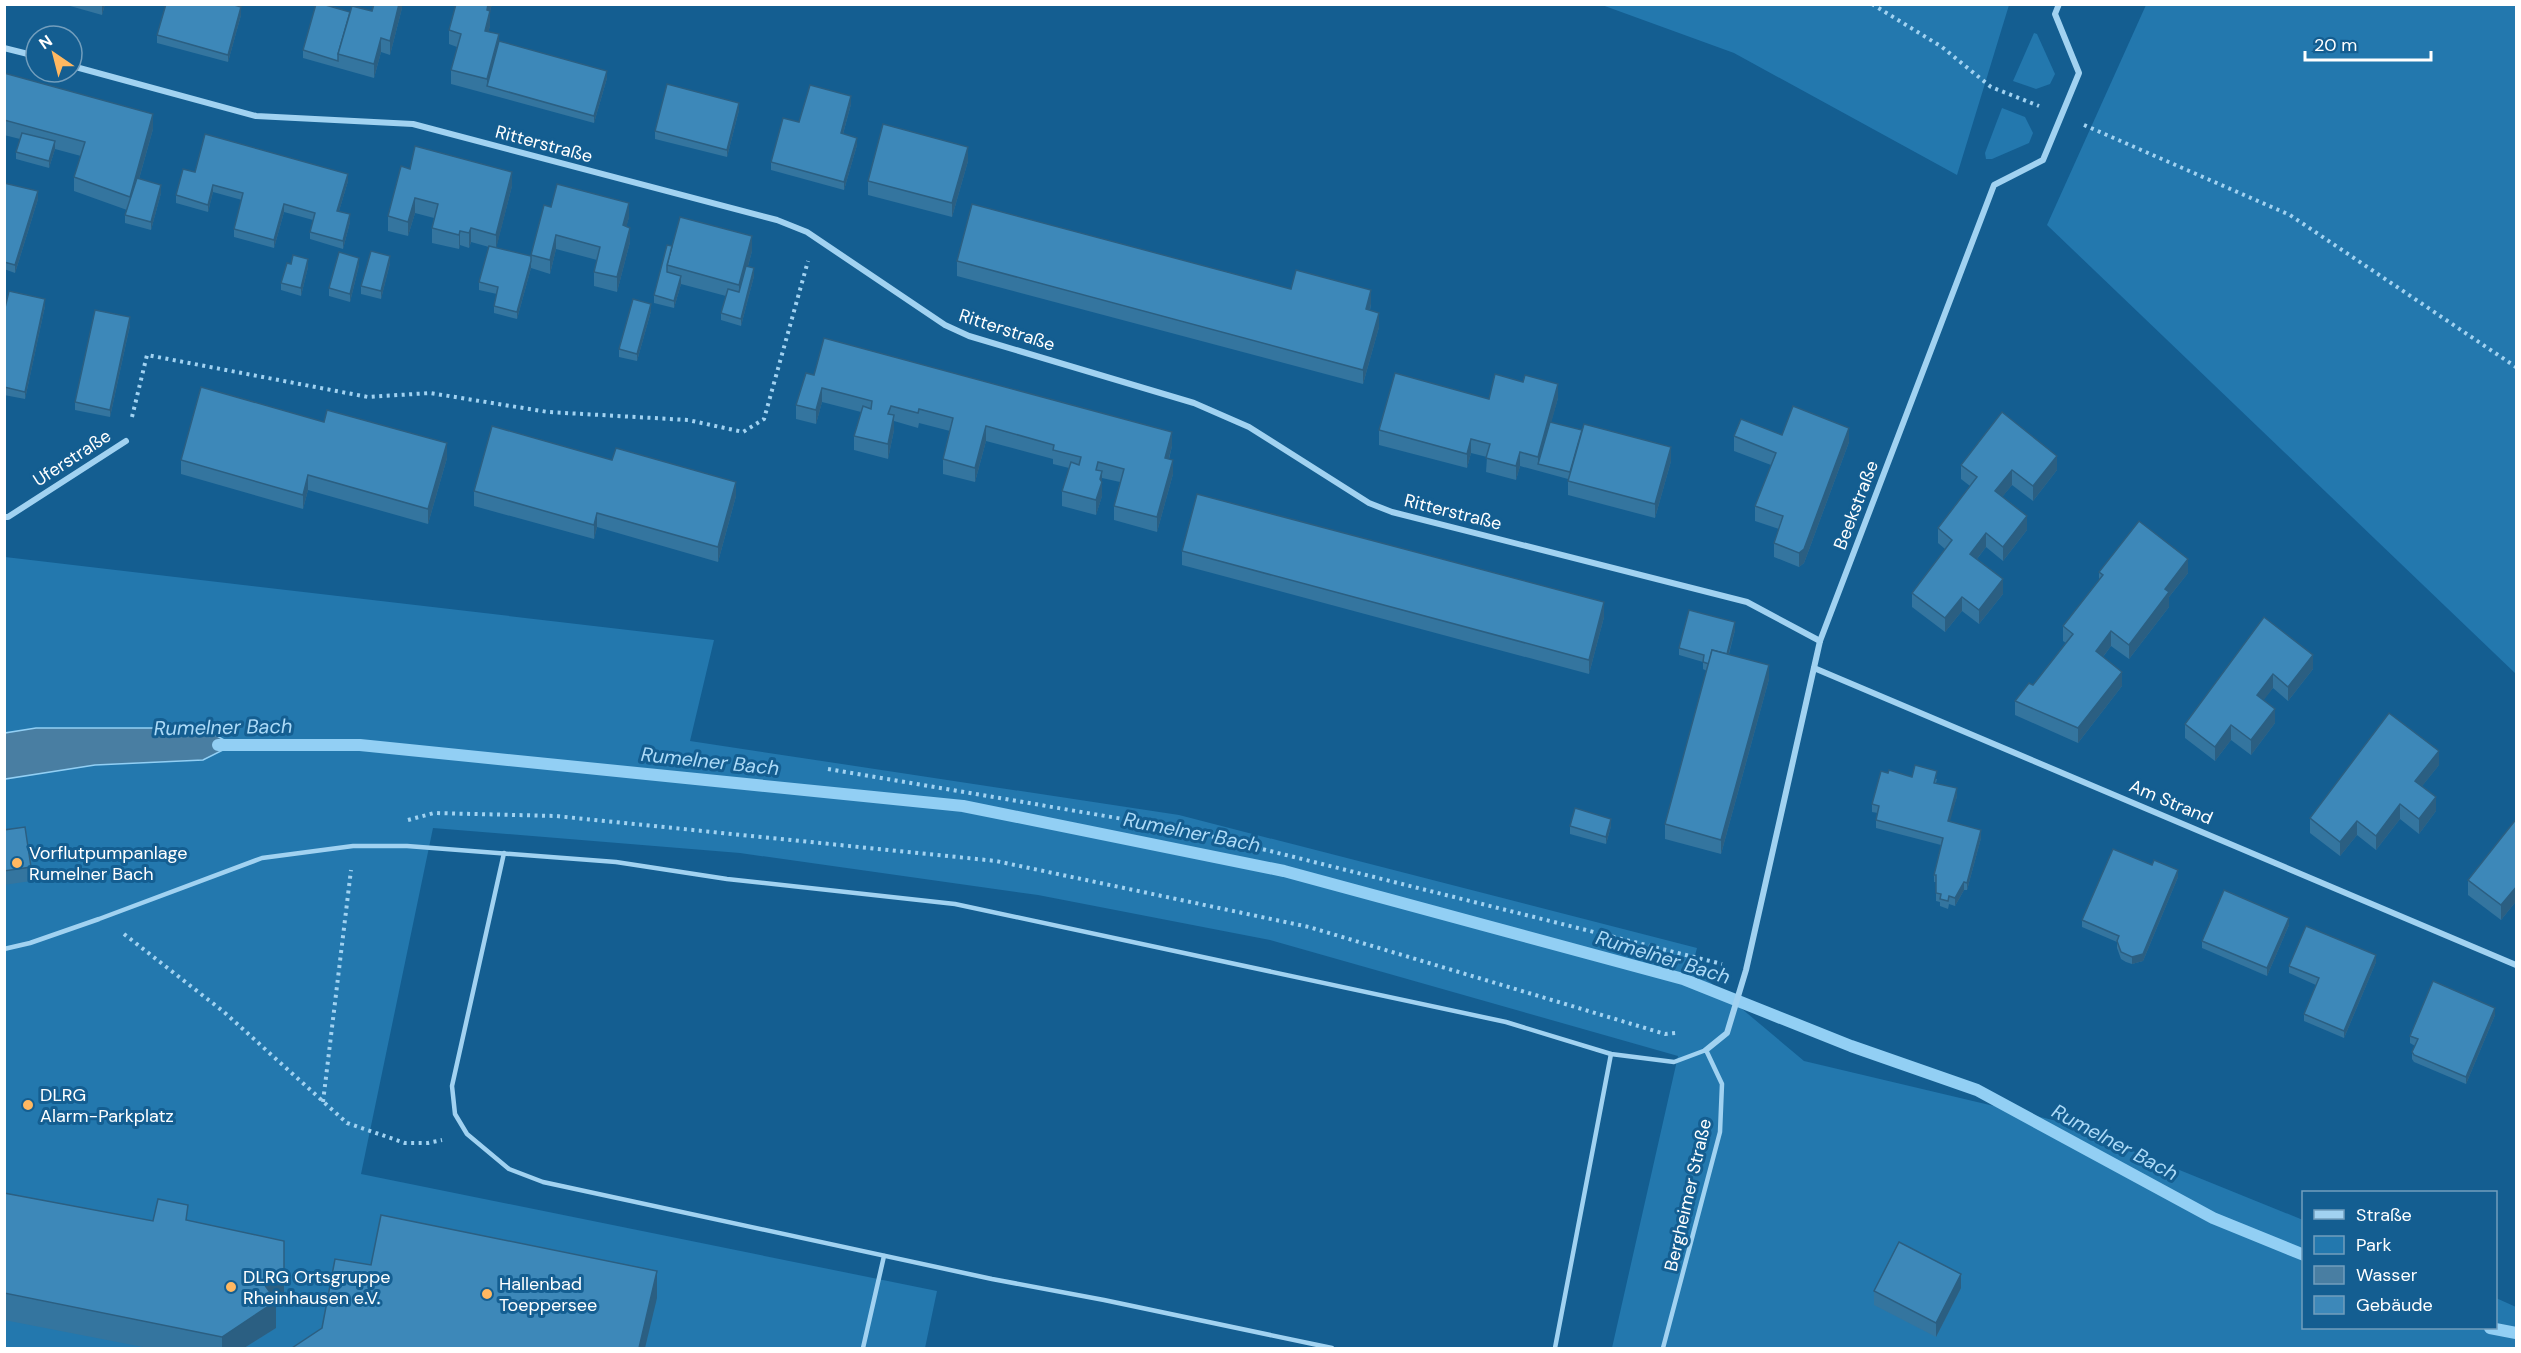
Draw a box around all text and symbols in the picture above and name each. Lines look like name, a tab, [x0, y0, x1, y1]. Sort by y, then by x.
north arrow	[24, 24, 84, 84]
scale bar	[2305, 24, 2431, 62]
text: N	[35, 30, 56, 54]
text: 20 m	[2314, 33, 2357, 57]
street label: Ritterstraße	[493, 119, 595, 169]
street label: Ritterstraße	[956, 303, 1058, 357]
street label: Uferstraße	[28, 424, 116, 492]
street label: Beekstraße	[1828, 457, 1884, 553]
street label: Ritterstraße	[1402, 488, 1504, 536]
water label: Rumelner Bach	[153, 713, 293, 741]
water label: Rumelner Bach	[640, 741, 780, 781]
street label: Am Strand	[2126, 774, 2216, 830]
water label: Rumelner Bach	[1121, 806, 1263, 858]
place label: Vorflutpumpanlage Rumelner Bach	[29, 841, 187, 886]
marker: Vorflutpumpanlage Rumelner Bach	[10, 856, 24, 870]
water label: Rumelner Bach	[1593, 924, 1733, 990]
place label: DLRG Alarm-Parkplatz	[40, 1083, 174, 1128]
marker: DLRG Alarm-Parkplatz	[21, 1098, 35, 1112]
water label: Rumelner Bach	[2048, 1098, 2182, 1186]
street label: Bergheimer Straße	[1659, 1116, 1717, 1274]
legend	[2302, 1191, 2497, 1329]
text: Straße	[2356, 1203, 2412, 1227]
text: Park	[2356, 1233, 2392, 1257]
text: Wasser	[2356, 1263, 2418, 1287]
place label: DLRG Ortsgruppe Rheinhausen e.V.	[243, 1265, 390, 1310]
place label: Hallenbad Toeppersee	[499, 1272, 597, 1317]
marker: DLRG Ortsgruppe Rheinhausen e.V.	[224, 1280, 238, 1294]
marker: Hallenbad Toeppersee	[480, 1287, 494, 1301]
text: Gebäude	[2356, 1293, 2433, 1317]

